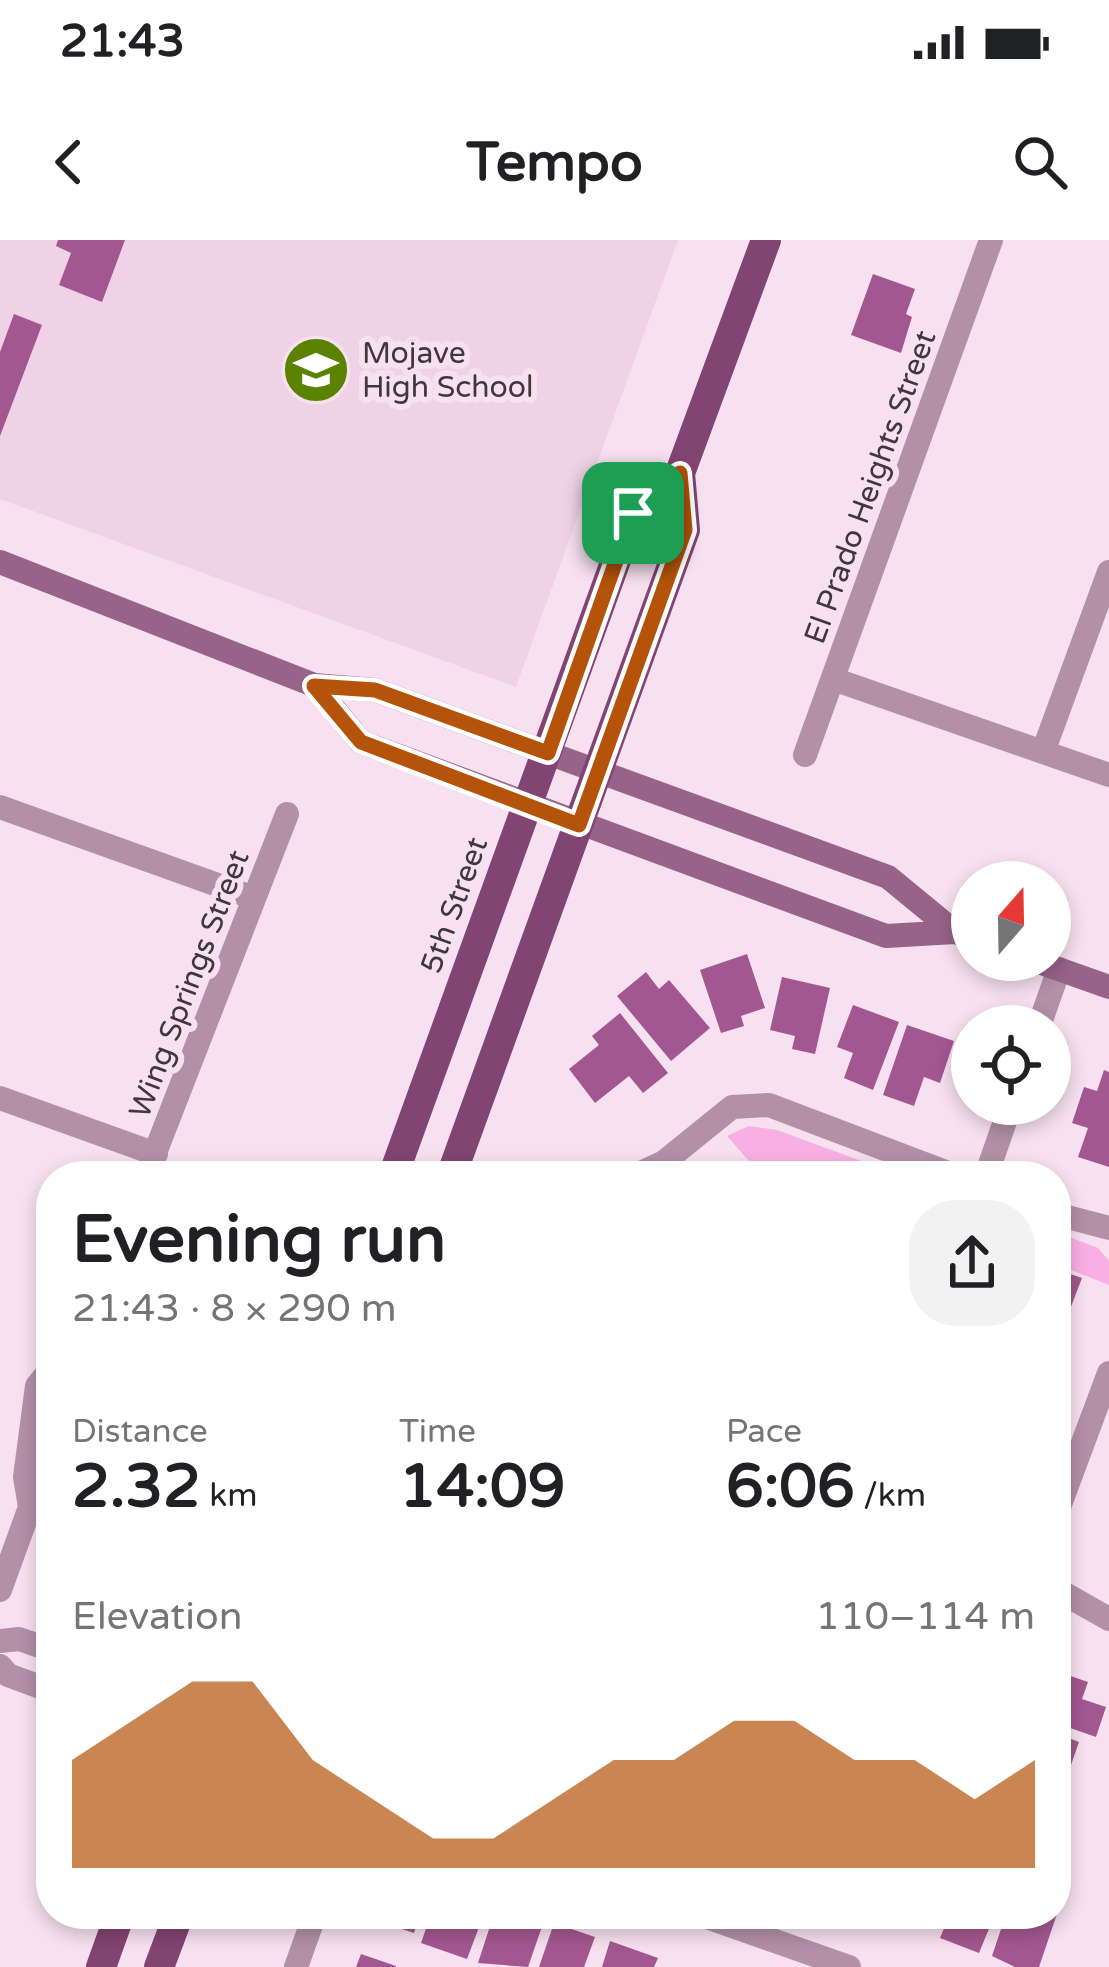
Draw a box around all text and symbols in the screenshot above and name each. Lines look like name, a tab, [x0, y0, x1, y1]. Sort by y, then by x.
text: 21:43	[60, 15, 185, 69]
icon: back	[36, 129, 102, 195]
icon: search	[1007, 129, 1073, 195]
text: Tempo	[466, 130, 643, 195]
street label: El Prado Heights Street	[797, 326, 944, 649]
school or university icon: Mojave High School	[281, 335, 351, 405]
place label: Mojave High School	[362, 335, 534, 406]
pin	[582, 462, 684, 564]
icon: arrive	[600, 480, 666, 546]
street label: 5th Street	[413, 832, 496, 978]
street label: Wing Springs Street	[121, 845, 258, 1123]
north arrow	[951, 861, 1071, 981]
map controls	[951, 861, 1071, 1125]
button: locate	[951, 1005, 1071, 1125]
text: Evening run	[72, 1200, 446, 1280]
button: share	[909, 1200, 1035, 1326]
text: 21:43 · 8 × 290 m	[72, 1285, 397, 1332]
text: Distance	[72, 1412, 208, 1451]
text: Time	[399, 1412, 476, 1451]
text: Pace	[726, 1412, 802, 1451]
text: 2.32	[72, 1451, 201, 1523]
text: 14:09	[399, 1451, 565, 1523]
text: 6:06	[726, 1451, 855, 1523]
text: km	[201, 1476, 258, 1515]
text: /km	[855, 1476, 926, 1515]
text: Elevation	[72, 1593, 242, 1640]
text: 110–114 m	[815, 1593, 1035, 1640]

